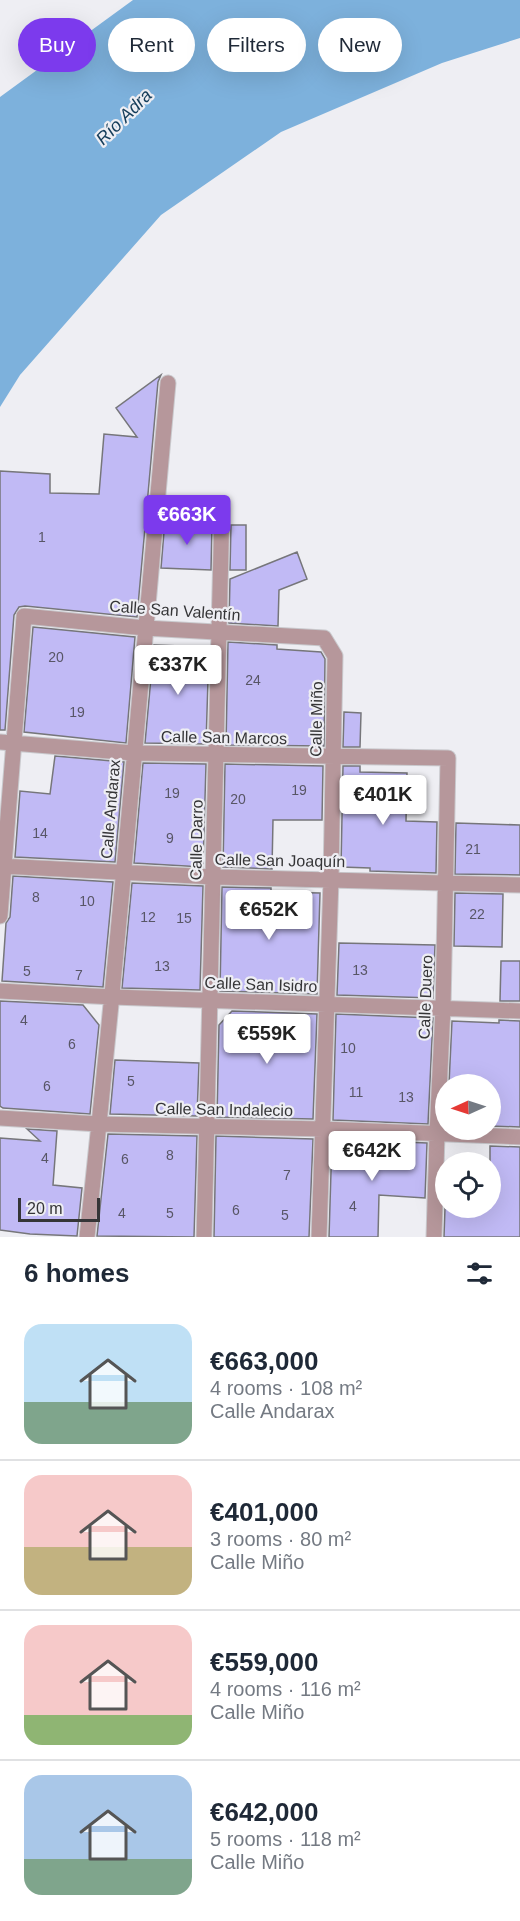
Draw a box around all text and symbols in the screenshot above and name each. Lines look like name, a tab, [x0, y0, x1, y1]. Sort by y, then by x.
chip: Buy	[18, 18, 96, 72]
chip: Rent	[108, 18, 195, 72]
chip: Filters	[207, 18, 306, 72]
chip: New	[318, 18, 402, 72]
water label: Río Adra	[92, 85, 156, 149]
pin: €663K	[145, 495, 229, 546]
text: €663K	[158, 503, 216, 525]
house number: 1	[38, 529, 46, 545]
street label: Calle San Valentín	[109, 597, 241, 624]
pin: €337K	[136, 645, 220, 696]
house number: 20	[48, 649, 64, 665]
text: €337K	[149, 653, 207, 675]
house number: 24	[245, 672, 261, 688]
street label: Calle Miño	[307, 681, 326, 757]
house number: 19	[69, 704, 85, 720]
street label: Calle San Marcos	[161, 728, 287, 747]
street label: Calle Andarax	[98, 759, 123, 859]
pin: €401K	[341, 775, 425, 826]
house number: 19	[291, 782, 307, 798]
text: €401K	[354, 783, 412, 805]
house number: 19	[164, 785, 180, 801]
house number: 20	[230, 791, 246, 807]
street label: Calle Darro	[187, 799, 206, 881]
house number: 14	[32, 825, 48, 841]
house number: 9	[166, 830, 174, 846]
house number: 21	[465, 841, 481, 857]
street label: Calle San Joaquín	[214, 851, 346, 870]
house number: 8	[32, 889, 40, 905]
pin: €652K	[227, 890, 311, 941]
house number: 10	[79, 893, 95, 909]
text: €652K	[240, 898, 298, 920]
house number: 22	[469, 906, 485, 922]
house number: 12	[140, 909, 156, 925]
house number: 15	[176, 910, 192, 926]
street label: Calle Duero	[416, 954, 435, 1040]
house number: 13	[154, 958, 170, 974]
house number: 13	[352, 962, 368, 978]
house number: 5	[23, 963, 31, 979]
house number: 7	[75, 967, 83, 983]
street label: Calle San Isidro	[204, 974, 318, 995]
house number: 4	[20, 1012, 28, 1028]
pin: €559K	[225, 1014, 309, 1065]
text: €559K	[238, 1022, 296, 1044]
house number: 6	[68, 1036, 76, 1052]
house number: 10	[340, 1040, 356, 1056]
house number: 5	[127, 1073, 135, 1089]
north arrow	[435, 1074, 501, 1140]
map controls	[435, 1074, 501, 1218]
house number: 6	[43, 1078, 51, 1094]
house number: 11	[349, 1084, 363, 1100]
house number: 13	[398, 1089, 414, 1105]
street label: Calle San Indalecio	[155, 1100, 293, 1119]
pin: €642K	[330, 1131, 414, 1182]
text: €642K	[343, 1139, 401, 1161]
house number: 8	[166, 1147, 174, 1163]
house number: 4	[41, 1150, 49, 1166]
house number: 6	[121, 1151, 129, 1167]
button: locate	[435, 1152, 501, 1218]
house number: 7	[283, 1167, 291, 1183]
scale bar	[18, 1195, 100, 1222]
house number: 4	[349, 1198, 357, 1214]
text: 20 m	[27, 1200, 63, 1217]
house number: 6	[232, 1202, 240, 1218]
house number: 4	[118, 1205, 126, 1221]
house number: 5	[166, 1205, 174, 1221]
house number: 5	[281, 1207, 289, 1223]
icon: filters	[463, 1257, 496, 1290]
text: 6 homes	[24, 1258, 130, 1288]
text: €663,000	[210, 1346, 318, 1376]
icon: home	[72, 1348, 144, 1420]
text: 4 rooms · 108 m²	[210, 1377, 362, 1399]
text: Calle Andarax	[210, 1400, 335, 1422]
text: €401,000	[210, 1497, 318, 1527]
icon: home	[72, 1499, 144, 1571]
text: 3 rooms · 80 m²	[210, 1528, 351, 1550]
text: Calle Miño	[210, 1551, 304, 1573]
text: €559,000	[210, 1647, 318, 1677]
icon: home	[72, 1649, 144, 1721]
text: 4 rooms · 116 m²	[210, 1678, 361, 1700]
text: Calle Miño	[210, 1701, 304, 1723]
text: €642,000	[210, 1797, 318, 1827]
icon: home	[72, 1799, 144, 1871]
text: 5 rooms · 118 m²	[210, 1828, 361, 1850]
text: Calle Miño	[210, 1851, 304, 1873]

